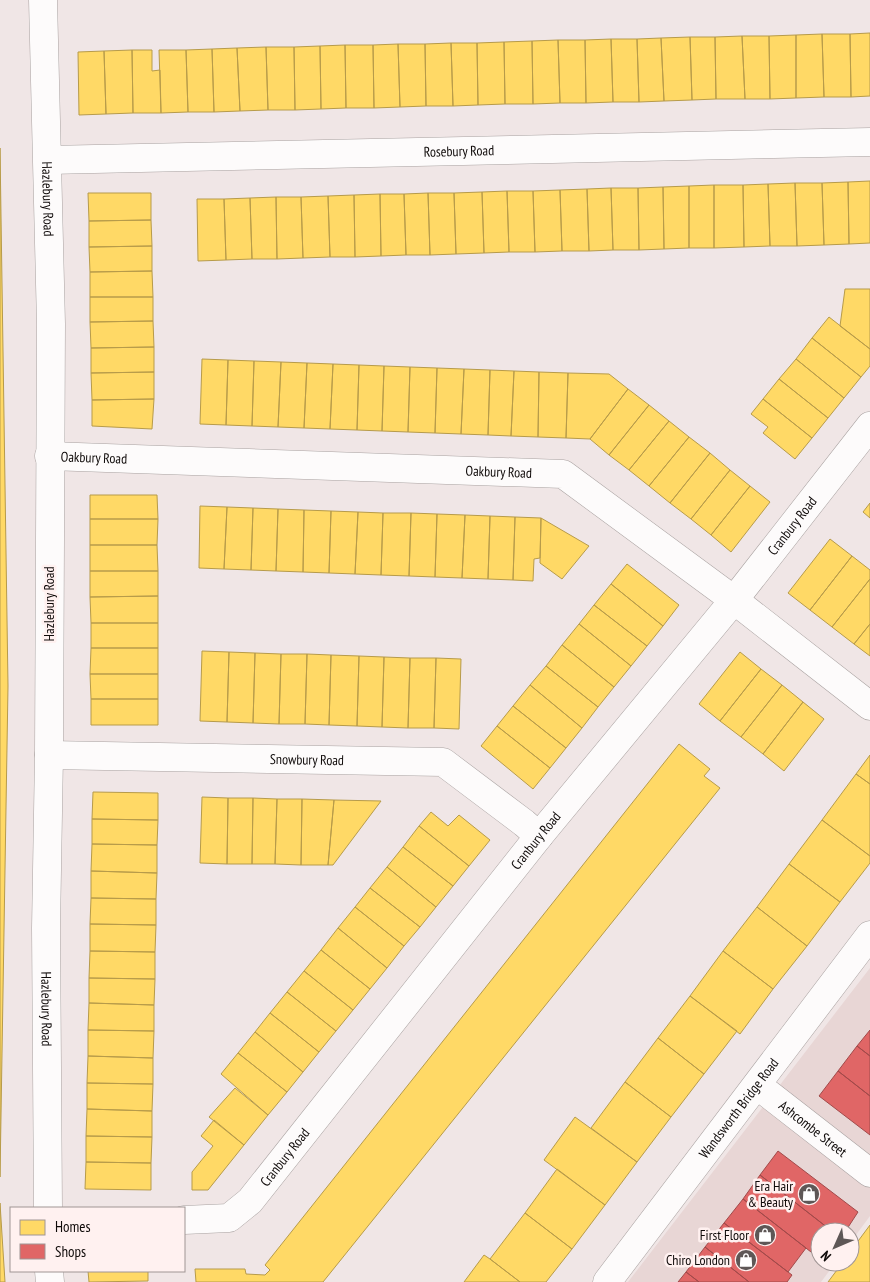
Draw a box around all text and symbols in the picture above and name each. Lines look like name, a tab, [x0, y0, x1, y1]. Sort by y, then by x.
street label: Rosebury Road	[423, 141, 494, 161]
street label: Hazlebury Road	[38, 161, 58, 237]
street label: Oakbury Road	[60, 447, 128, 468]
street label: Oakbury Road	[465, 462, 532, 482]
street label: Cranbury Road	[764, 493, 821, 559]
street label: Hazlebury Road	[40, 567, 58, 641]
street label: Snowbury Road	[270, 750, 344, 769]
street label: Cranbury Road	[507, 808, 565, 873]
street label: Hazlebury Road	[37, 971, 56, 1046]
street label: Wandsworth Bridge Road	[695, 1055, 782, 1162]
street label: Ashcombe Street	[775, 1097, 851, 1161]
street label: Cranbury Road	[256, 1124, 313, 1190]
place label: Era Hair & Beauty	[748, 1177, 794, 1211]
shop icon: Era Hair & Beauty	[797, 1182, 821, 1206]
legend	[10, 1207, 185, 1272]
text: Homes	[55, 1217, 91, 1236]
north arrow	[810, 1222, 860, 1272]
shop icon: First Floor	[753, 1223, 777, 1247]
place label: First Floor	[700, 1226, 749, 1244]
text: Shops	[55, 1242, 86, 1261]
text: N	[817, 1247, 835, 1265]
shop icon: Chiro London	[734, 1248, 758, 1272]
place label: Chiro London	[666, 1251, 730, 1269]

